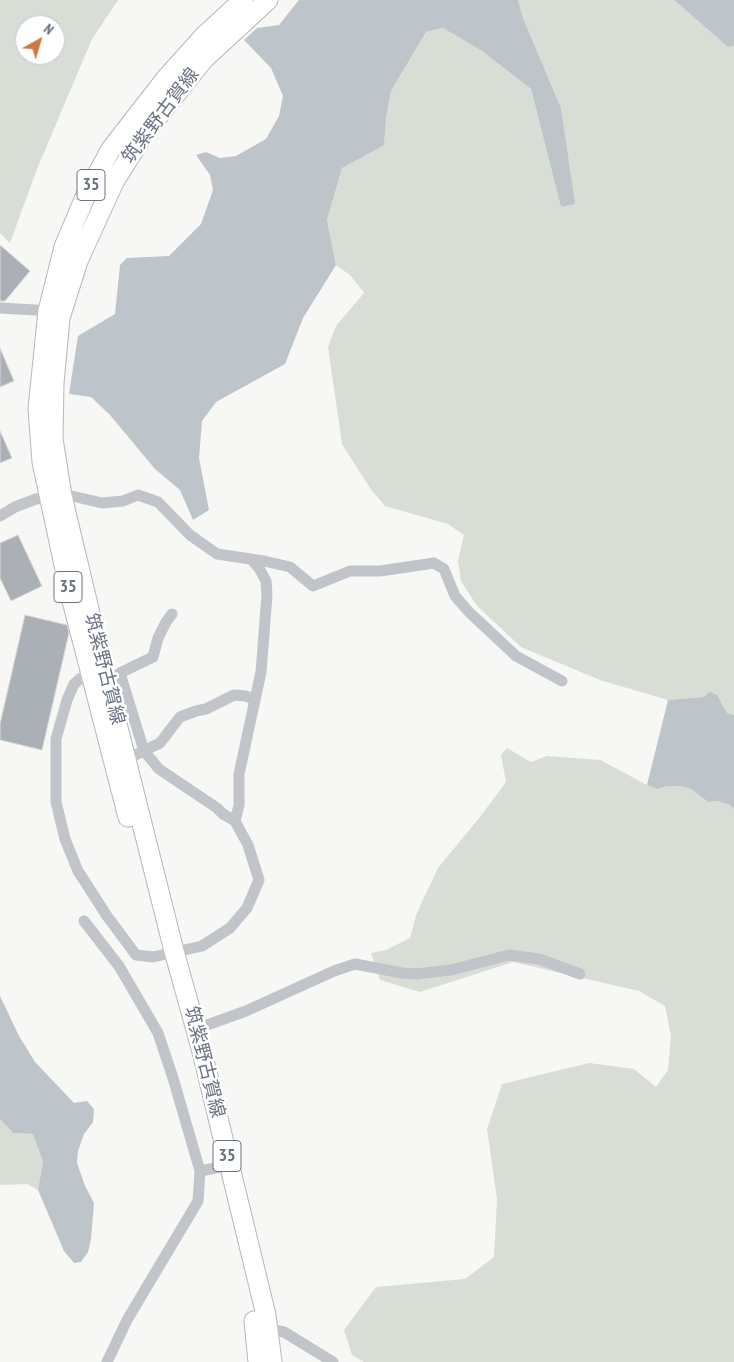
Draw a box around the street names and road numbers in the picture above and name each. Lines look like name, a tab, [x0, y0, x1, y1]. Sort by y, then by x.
street label: 筑紫野古賀線	[118, 64, 204, 168]
road number: 35	[77, 170, 105, 200]
road number: 35	[54, 572, 82, 602]
street label: 筑紫野古賀線	[79, 611, 129, 727]
street label: 筑紫野古賀線	[179, 1004, 229, 1120]
road number: 35	[213, 1140, 241, 1172]

